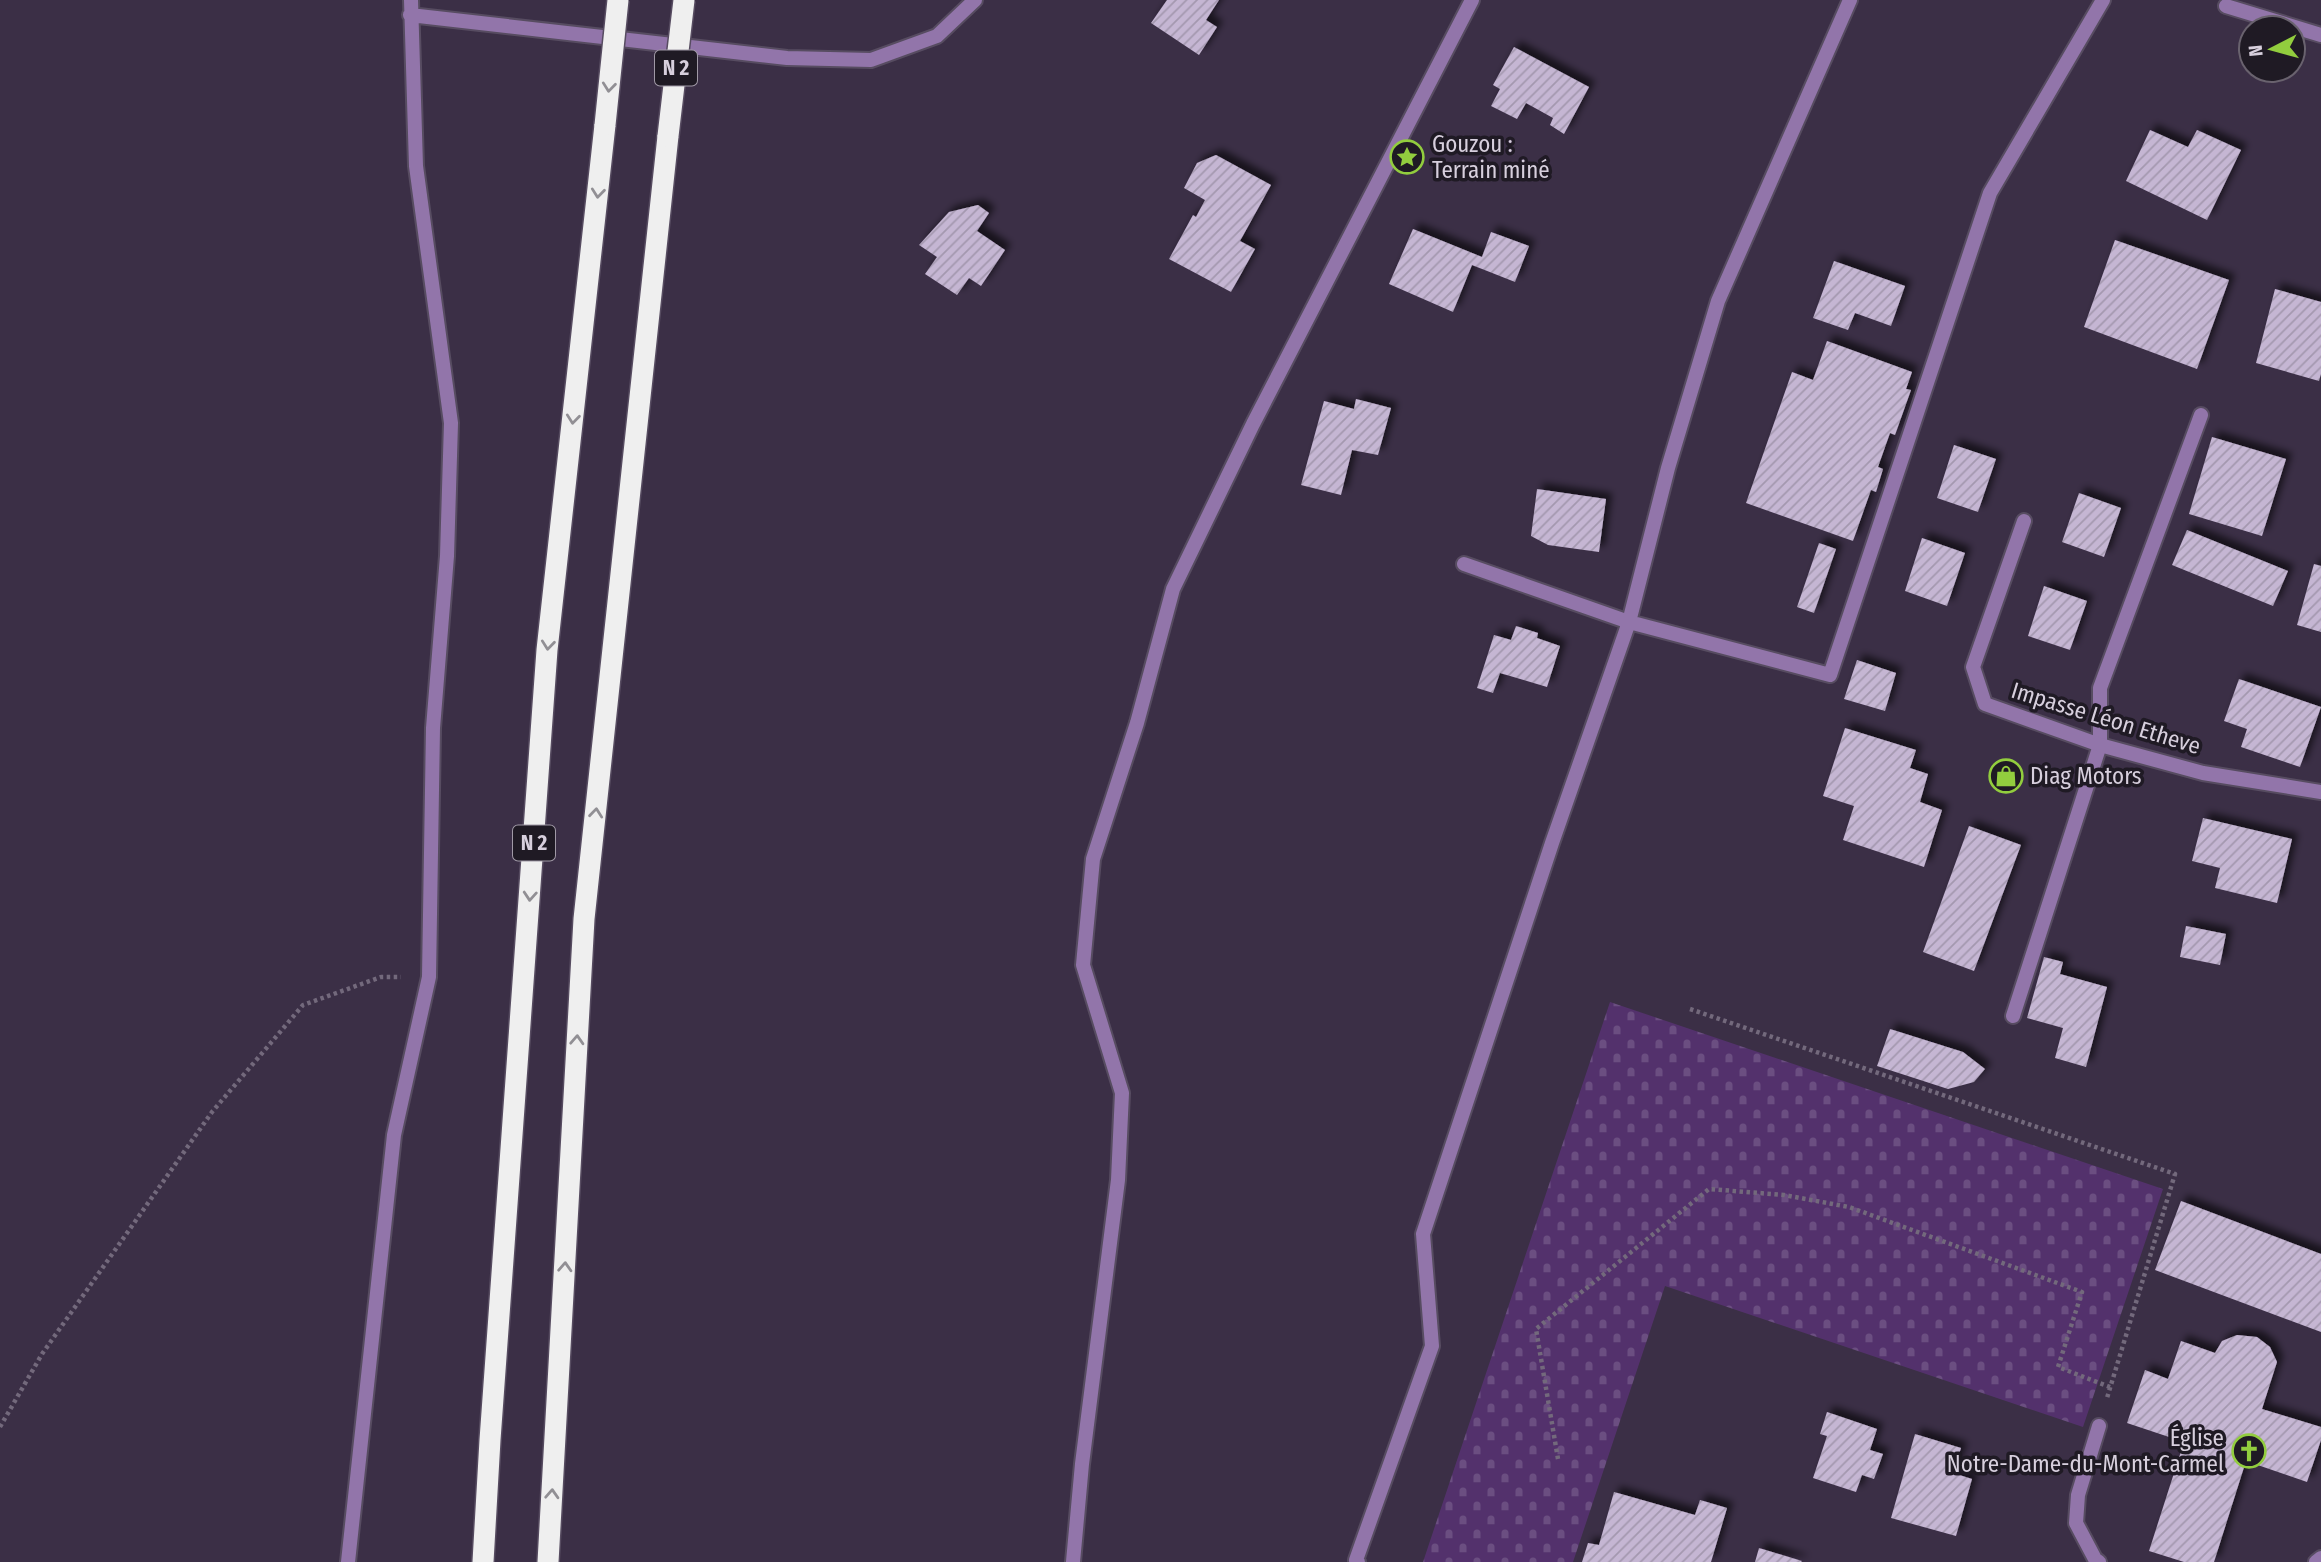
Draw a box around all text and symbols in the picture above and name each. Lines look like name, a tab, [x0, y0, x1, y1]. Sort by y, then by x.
north arrow	[2237, 14, 2307, 84]
text: N	[2244, 44, 2268, 58]
road number: N 2	[655, 50, 697, 86]
one-way arrow	[602, 82, 617, 93]
place label: Gouzou : Terrain miné	[1432, 130, 1550, 184]
place icon: Gouzou : Terrain miné	[1388, 138, 1426, 176]
one-way arrow	[590, 187, 605, 199]
one-way arrow	[565, 413, 580, 425]
one-way arrow	[541, 640, 556, 651]
street label: Impasse Léon Etheve	[2008, 676, 2204, 760]
shop icon: Diag Motors	[1987, 757, 2025, 795]
place label: Diag Motors	[2030, 762, 2142, 790]
one-way arrow	[588, 807, 603, 819]
road number: N 2	[513, 826, 555, 860]
one-way arrow	[522, 891, 537, 902]
one-way arrow	[570, 1034, 585, 1045]
one-way arrow	[557, 1261, 572, 1272]
place label: Église Notre-Dame-du-Mont-Carmel	[1947, 1423, 2224, 1478]
church icon: Église Notre-Dame-du-Mont-Carmel	[2230, 1432, 2268, 1470]
one-way arrow	[544, 1488, 559, 1499]

